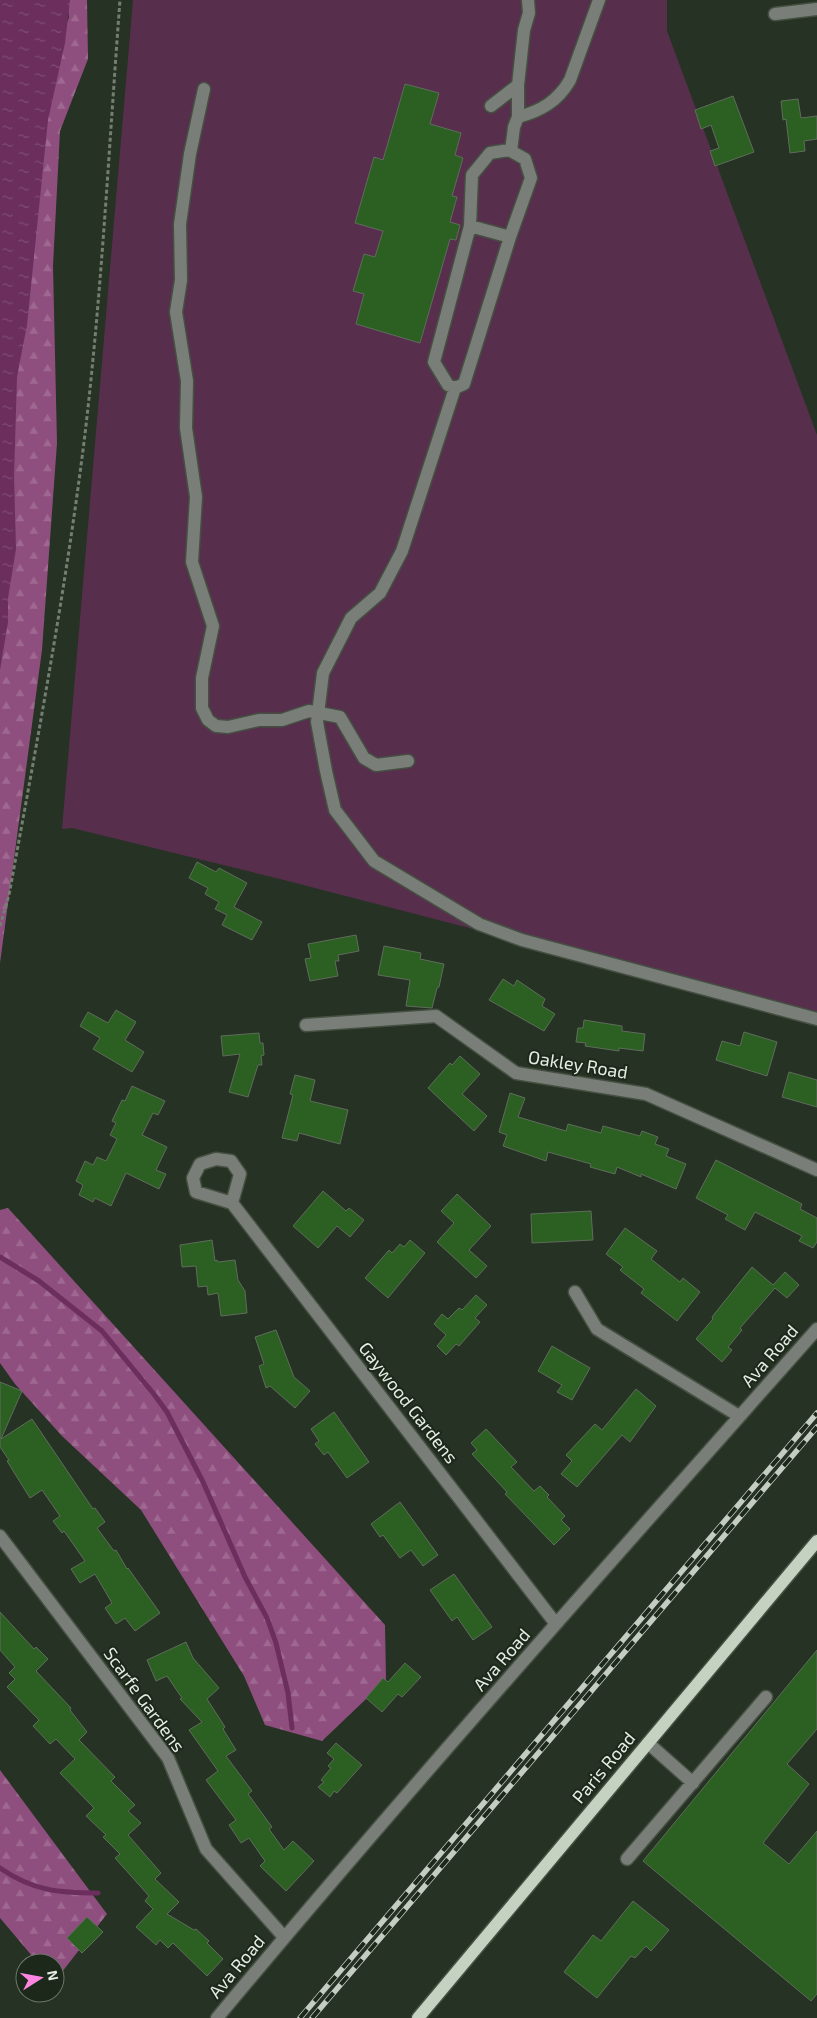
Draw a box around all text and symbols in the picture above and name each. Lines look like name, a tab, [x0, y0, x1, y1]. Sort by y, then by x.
street label: Oakley Road	[527, 1045, 630, 1083]
street label: Ava Road	[736, 1320, 802, 1391]
street label: Gaywood Gardens	[355, 1337, 463, 1468]
street label: Ava Road	[468, 1624, 534, 1695]
street label: Scarfe Gardens	[99, 1643, 190, 1756]
street label: Paris Road	[567, 1727, 640, 1808]
street label: Ava Road	[203, 1930, 269, 2002]
north arrow	[15, 1953, 65, 2003]
text: N	[44, 1969, 63, 1982]

